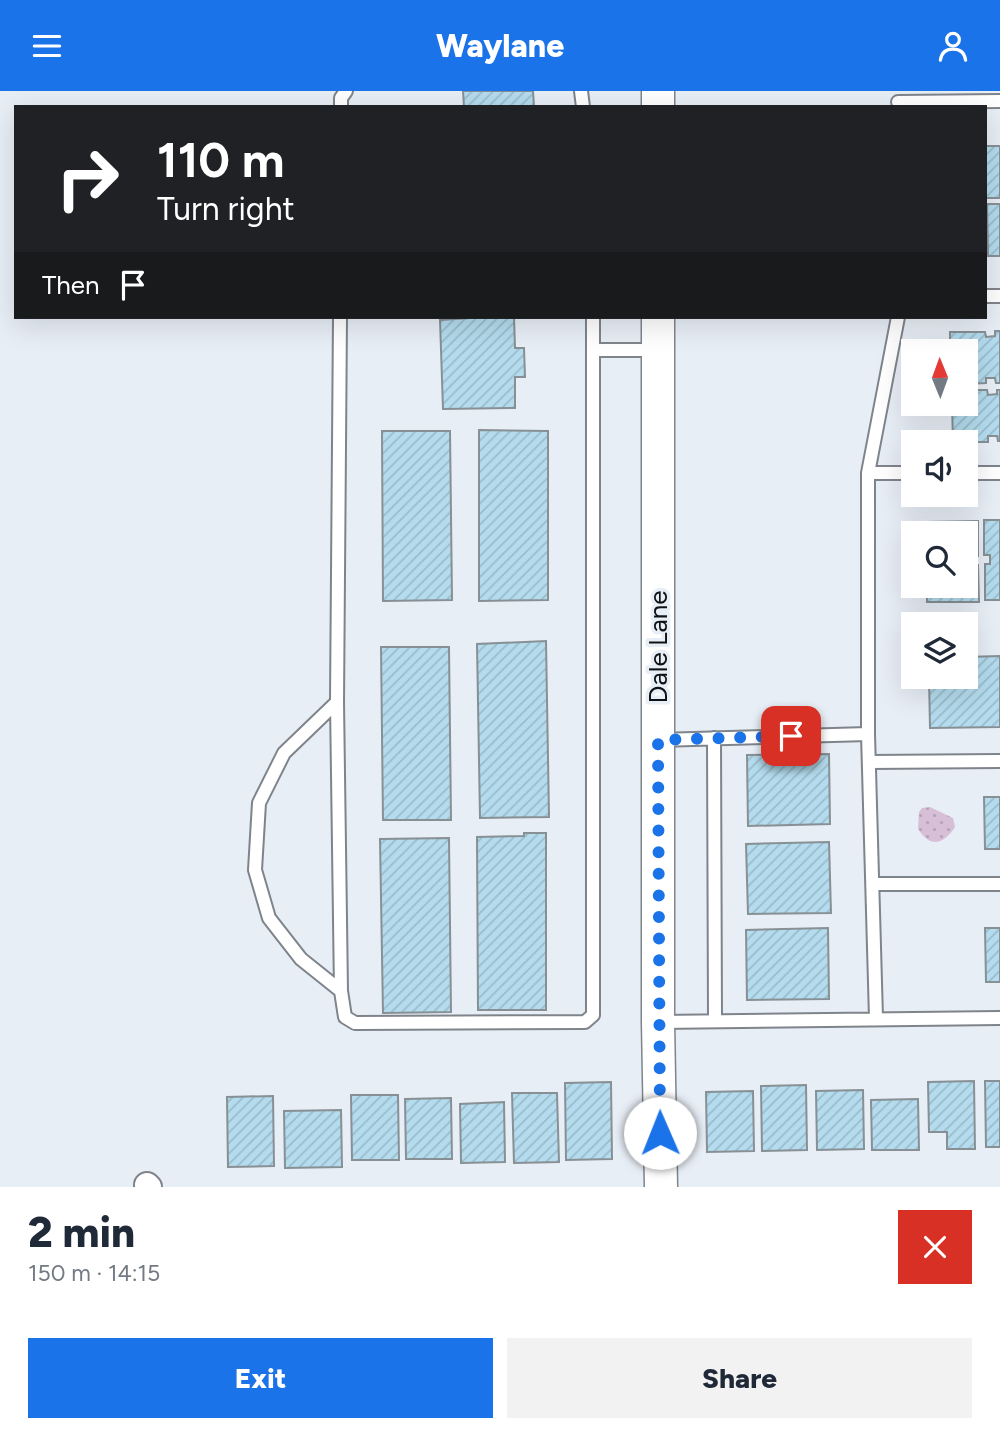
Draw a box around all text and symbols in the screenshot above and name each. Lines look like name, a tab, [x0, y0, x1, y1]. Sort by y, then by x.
icon: menu	[28, 27, 66, 65]
text: Waylane	[436, 27, 564, 65]
icon: person	[934, 27, 972, 65]
text: 110 m	[157, 130, 285, 189]
icon: right	[42, 133, 133, 224]
text: Turn right	[157, 190, 295, 228]
icon: arrive	[114, 266, 152, 304]
text: Then	[42, 269, 100, 301]
north arrow	[901, 339, 978, 417]
map controls	[901, 339, 978, 689]
button: sound	[901, 430, 978, 507]
button: search	[901, 521, 978, 598]
street label: Dale Lane	[642, 591, 674, 703]
button: layers	[901, 612, 978, 689]
pin	[761, 706, 821, 766]
icon: arrive	[772, 717, 810, 755]
position arrow	[623, 1096, 697, 1170]
text: 2 min	[28, 1207, 135, 1258]
button: close	[898, 1210, 972, 1284]
text: 150 m · 14:15	[28, 1259, 160, 1287]
button: Exit	[28, 1338, 493, 1418]
button: Share	[507, 1338, 972, 1418]

